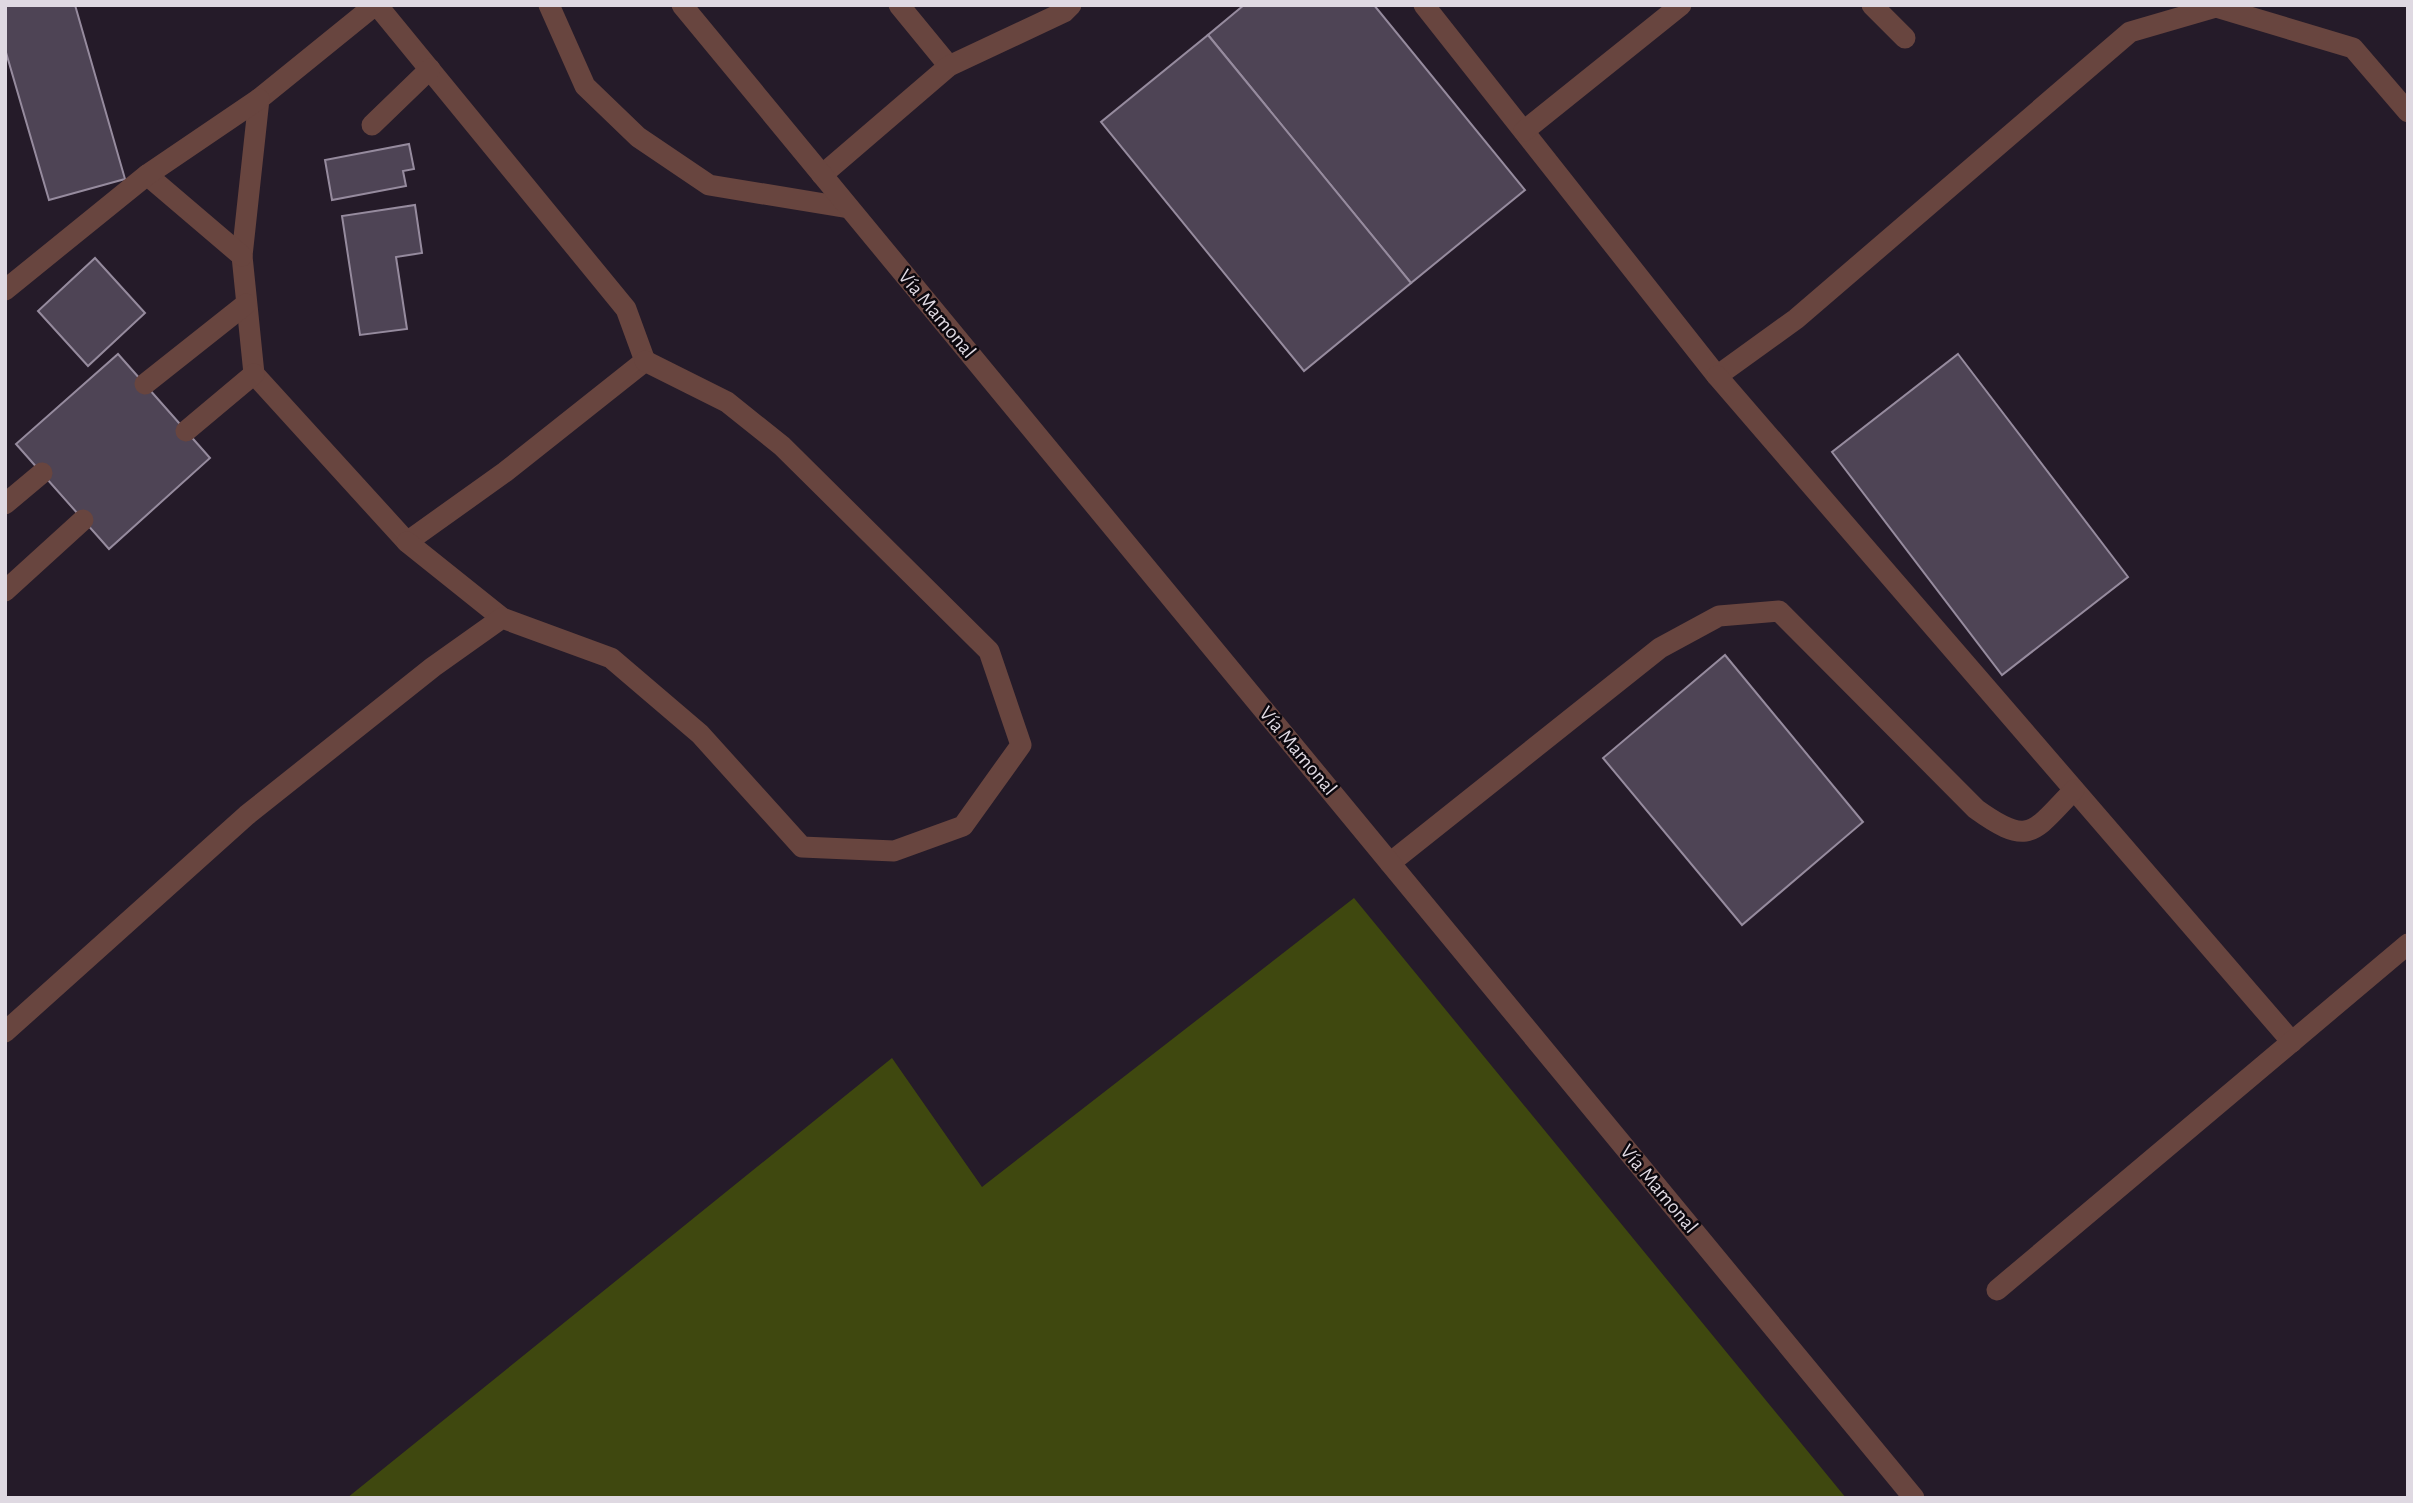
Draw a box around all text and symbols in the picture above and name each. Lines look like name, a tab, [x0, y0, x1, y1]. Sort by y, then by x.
street label: Vía Mamonal	[894, 266, 980, 362]
street label: Vía Mamonal	[1255, 703, 1341, 799]
street label: Vía Mamonal	[1616, 1141, 1702, 1237]

